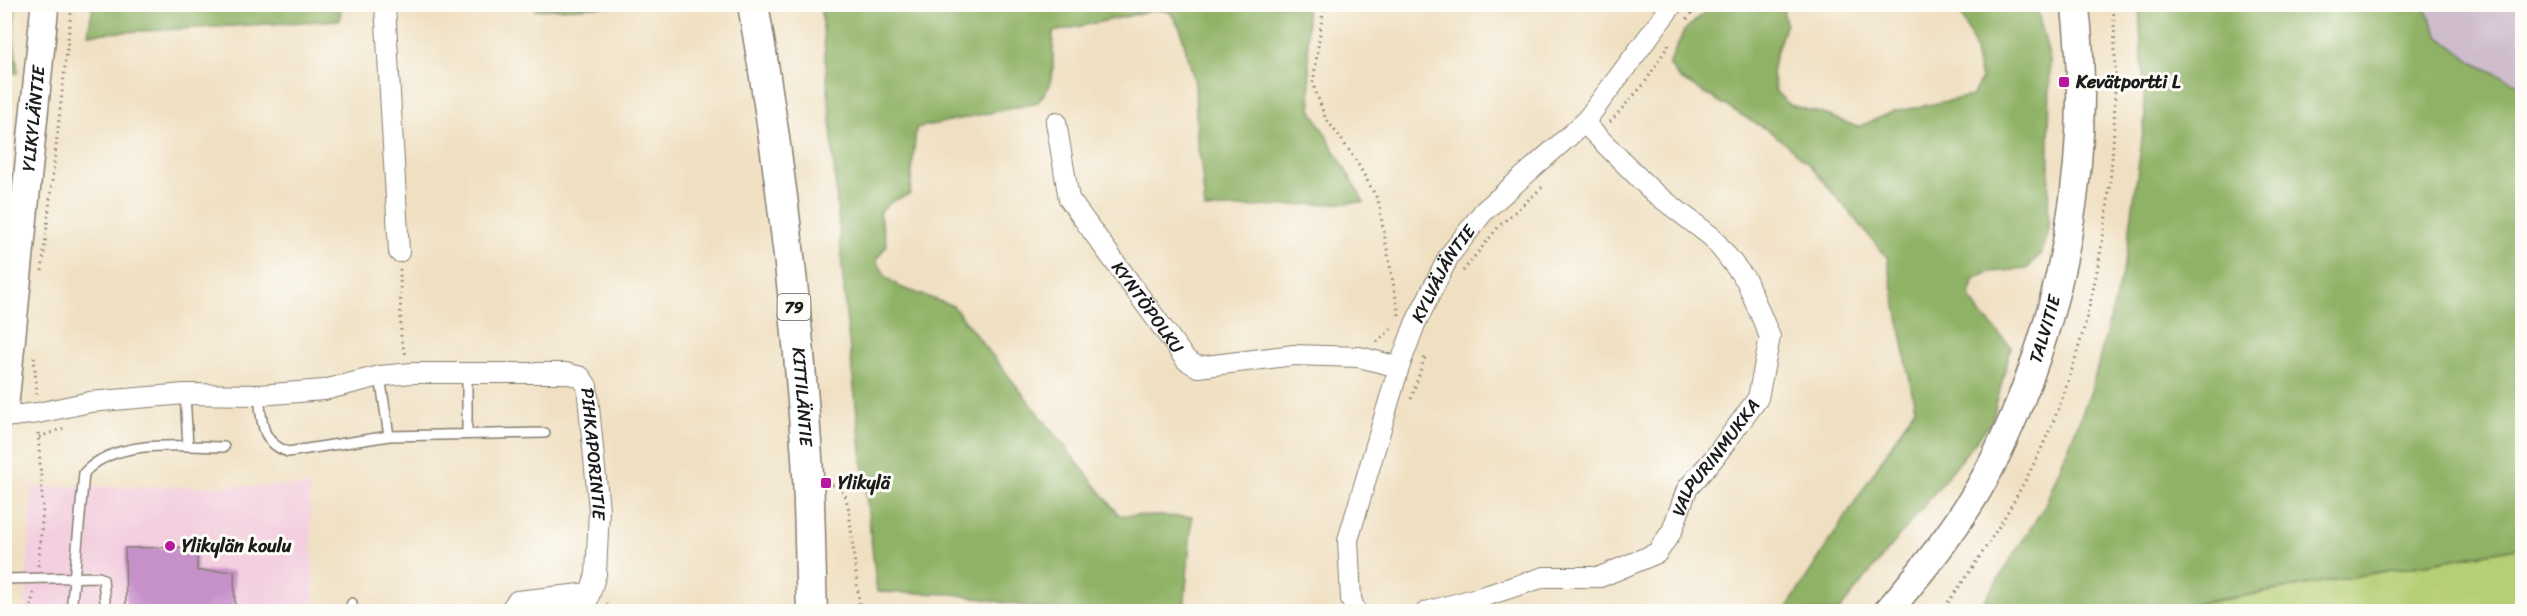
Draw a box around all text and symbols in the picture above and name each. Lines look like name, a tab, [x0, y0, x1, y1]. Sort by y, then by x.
street label: YLIKYLÄNTIE	[12, 63, 55, 173]
place label: Kevätportti L	[2075, 66, 2181, 98]
marker: Kevätportti L	[2057, 75, 2071, 89]
street label: KYLVÄJÄNTIE	[1402, 217, 1485, 328]
street label: KYNTÖPOLKU	[1103, 254, 1193, 361]
street label: TALVITIE	[2019, 291, 2070, 368]
road number: 79	[778, 294, 810, 320]
street label: KITTILÄNTIE	[782, 346, 822, 448]
street label: PIHKAPORINTIE	[571, 386, 615, 521]
street label: VALPURINMUKKA	[1663, 392, 1769, 521]
place label: Ylikylä	[838, 467, 891, 499]
marker: Ylikylä	[819, 476, 833, 490]
place label: Ylikylän koulu	[182, 530, 292, 562]
marker: Ylikylän koulu	[163, 539, 177, 553]

